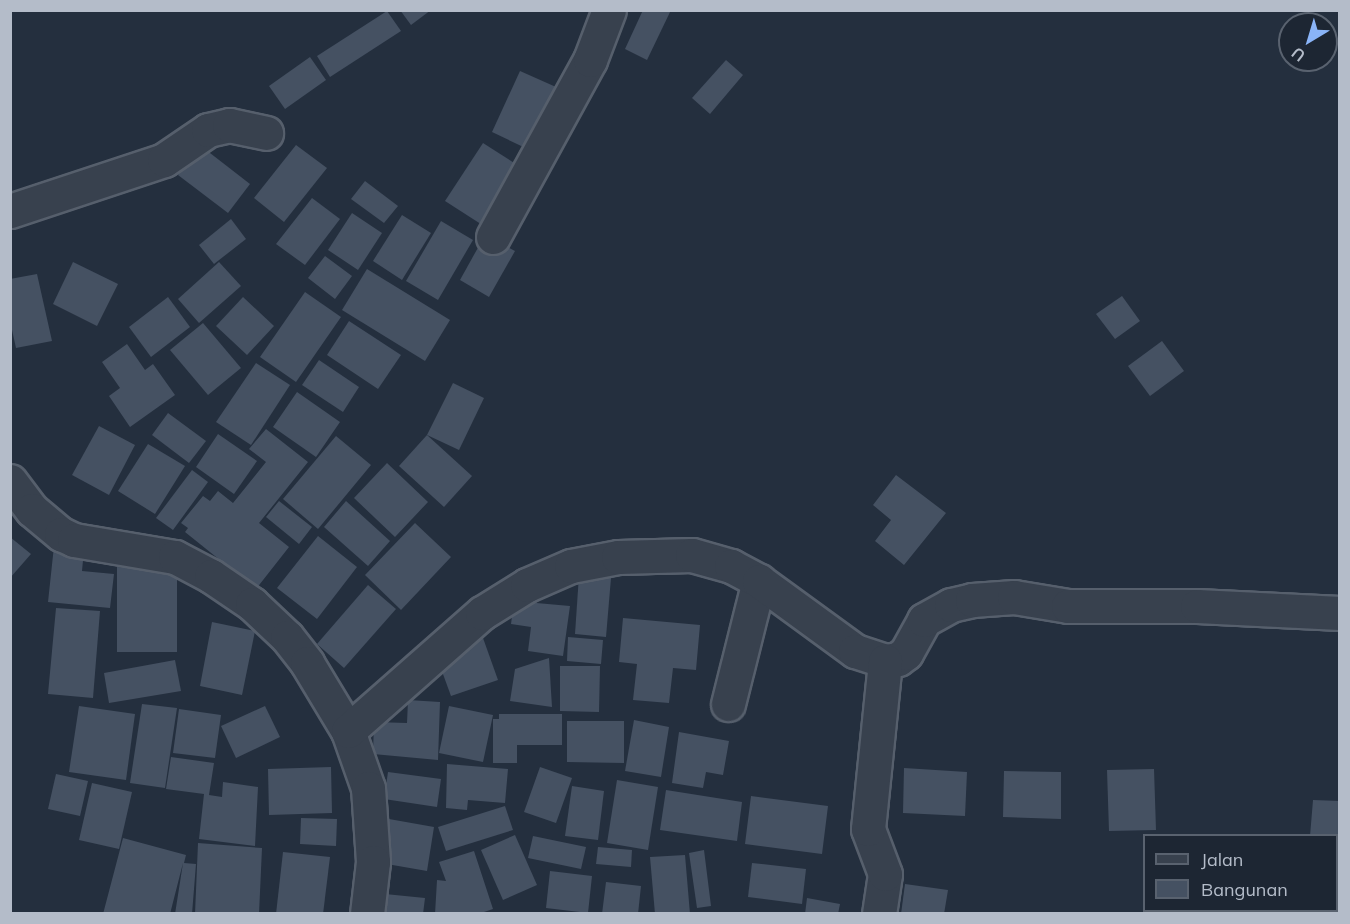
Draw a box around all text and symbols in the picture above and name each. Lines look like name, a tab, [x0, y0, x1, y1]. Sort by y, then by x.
north arrow	[1278, 12, 1338, 72]
text: U	[1287, 43, 1309, 66]
legend	[1143, 834, 1338, 912]
text: Jalan	[1201, 848, 1243, 871]
text: Bangunan	[1201, 878, 1288, 901]

